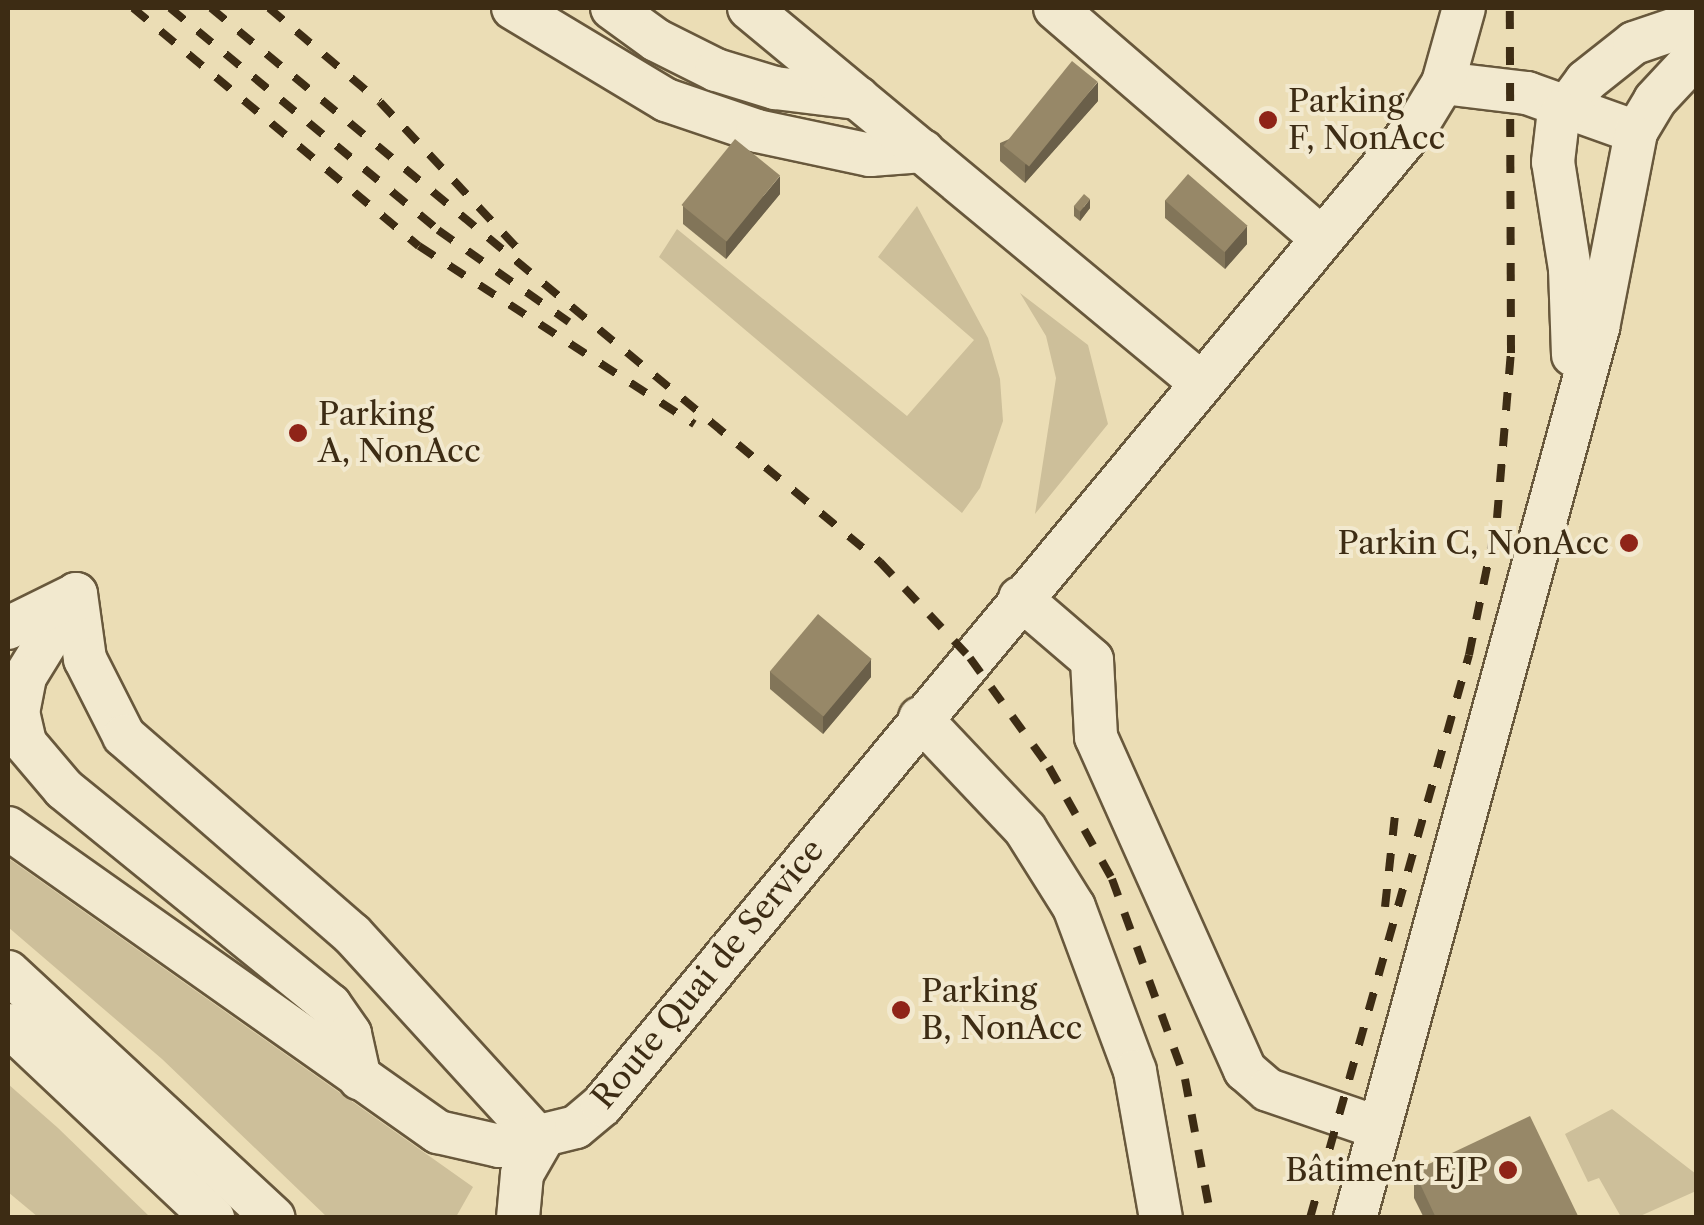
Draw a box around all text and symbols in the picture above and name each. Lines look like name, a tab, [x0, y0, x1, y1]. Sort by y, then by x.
place label: Parking F, NonAcc	[1288, 83, 1445, 158]
marker: Parking F, NonAcc	[1257, 109, 1279, 131]
place label: Parking A, NonAcc	[318, 396, 481, 471]
marker: Parking A, NonAcc	[287, 422, 309, 444]
place label: Parkin C, NonAcc	[1338, 524, 1609, 562]
marker: Parkin C, NonAcc	[1618, 532, 1640, 554]
street label: Route Quai de Service	[584, 831, 832, 1117]
place label: Parking B, NonAcc	[921, 973, 1082, 1048]
marker: Parking B, NonAcc	[890, 999, 912, 1021]
place label: Bâtiment EJP	[1285, 1151, 1488, 1189]
marker: Bâtiment EJP	[1497, 1159, 1519, 1181]

